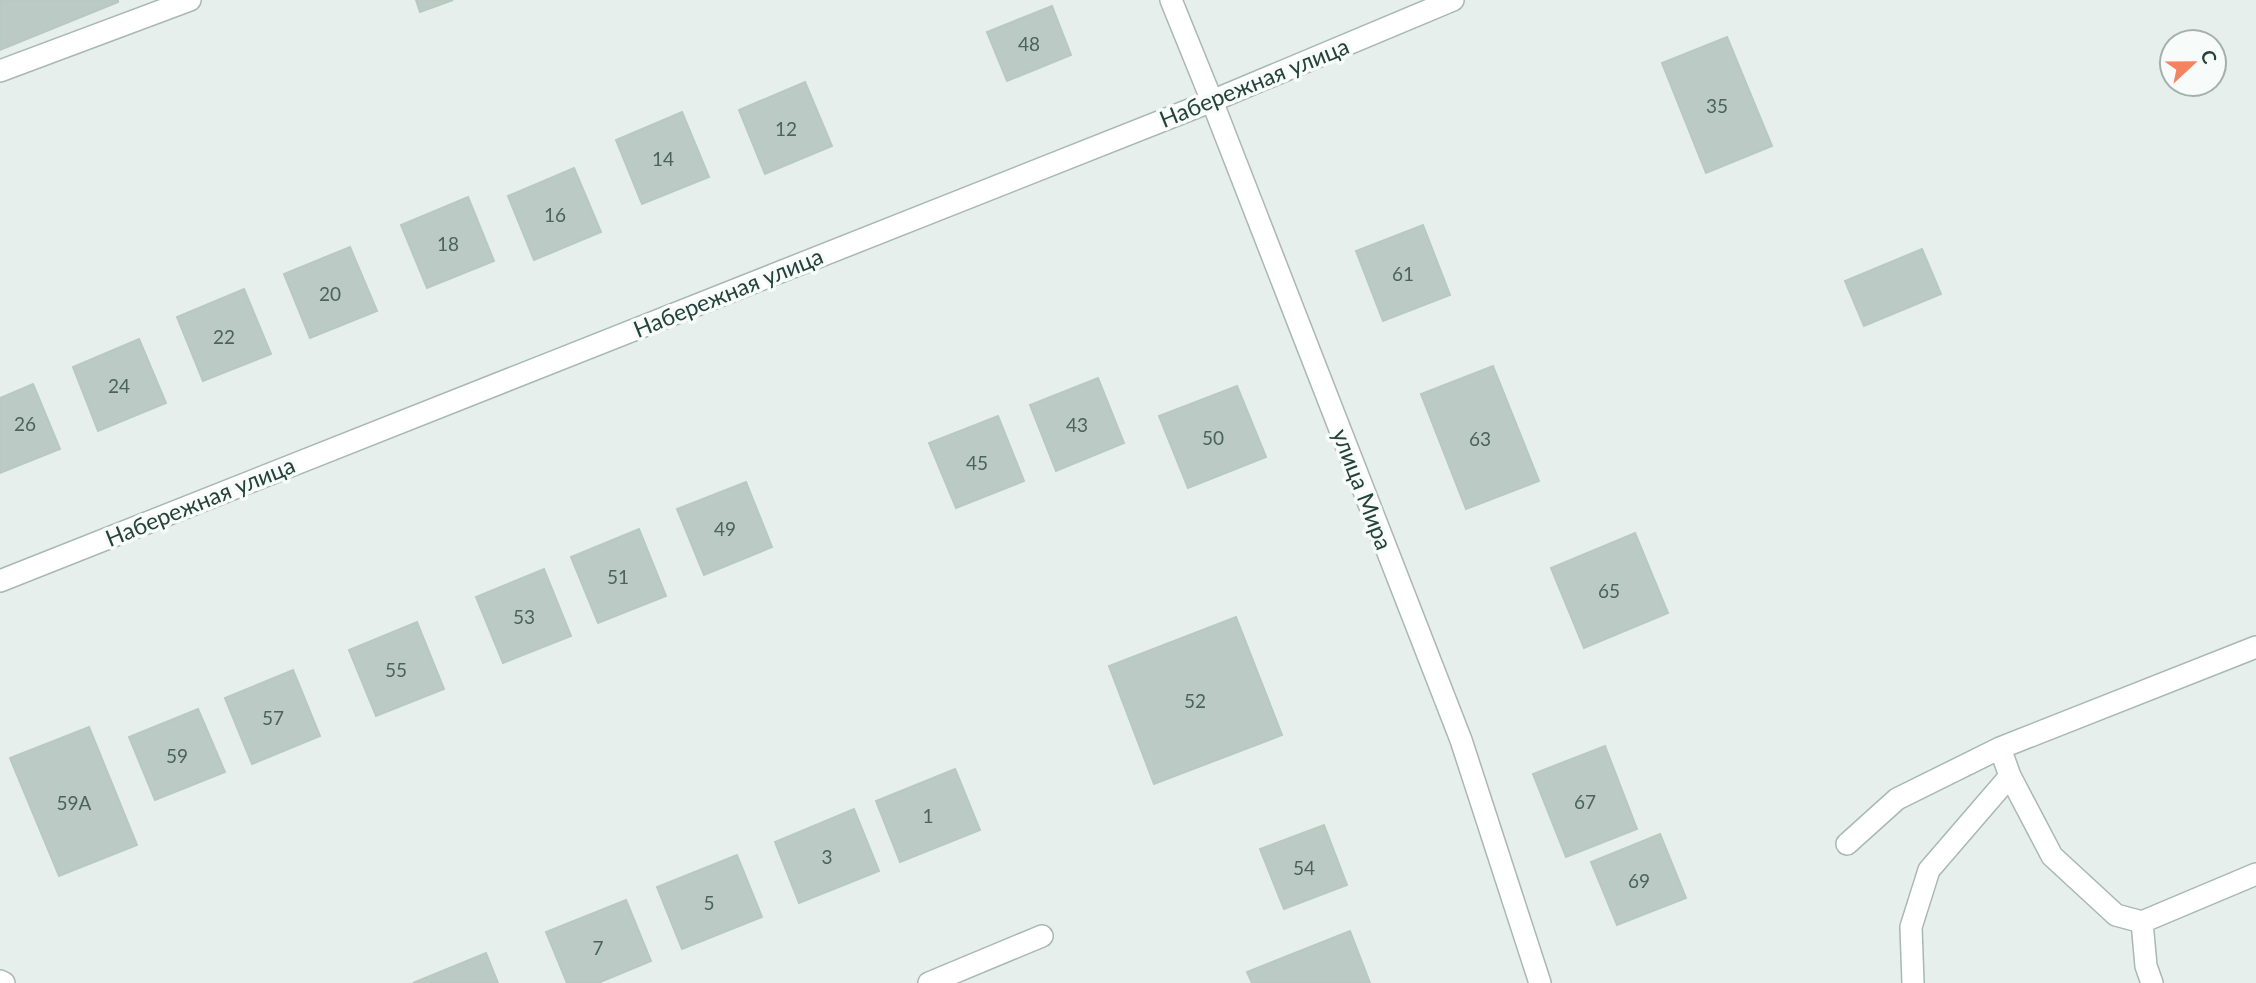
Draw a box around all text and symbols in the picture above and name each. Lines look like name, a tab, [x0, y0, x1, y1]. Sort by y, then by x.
north arrow	[2158, 28, 2228, 98]
street label: Набережная улица	[1155, 31, 1353, 133]
house number: 48	[1018, 32, 1040, 55]
text: С	[2196, 46, 2222, 67]
house number: 35	[1706, 94, 1728, 117]
house number: 12	[775, 117, 797, 140]
house number: 14	[652, 147, 674, 170]
house number: 16	[544, 203, 566, 226]
house number: 18	[437, 232, 459, 255]
street label: Набережная улица	[629, 241, 827, 343]
house number: 61	[1392, 262, 1414, 285]
house number: 20	[319, 282, 341, 305]
house number: 22	[213, 325, 235, 348]
house number: 24	[108, 374, 130, 397]
house number: 26	[14, 412, 36, 435]
house number: 43	[1066, 413, 1088, 436]
street label: улица Мира	[1327, 424, 1399, 554]
house number: 50	[1202, 426, 1224, 449]
house number: 63	[1469, 427, 1491, 450]
street label: Набережная улица	[101, 450, 299, 552]
house number: 45	[966, 451, 988, 474]
house number: 49	[714, 517, 736, 540]
house number: 51	[607, 565, 629, 588]
house number: 65	[1598, 579, 1620, 602]
house number: 53	[513, 605, 535, 628]
house number: 55	[385, 658, 407, 681]
house number: 52	[1184, 689, 1206, 712]
house number: 57	[262, 706, 284, 729]
house number: 59	[166, 744, 188, 767]
house number: 67	[1574, 790, 1596, 813]
house number: 59А	[57, 791, 92, 814]
house number: 1	[922, 804, 934, 827]
house number: 3	[821, 845, 833, 868]
house number: 54	[1293, 856, 1315, 879]
house number: 69	[1628, 869, 1650, 892]
house number: 5	[703, 891, 715, 914]
house number: 7	[592, 936, 604, 959]

